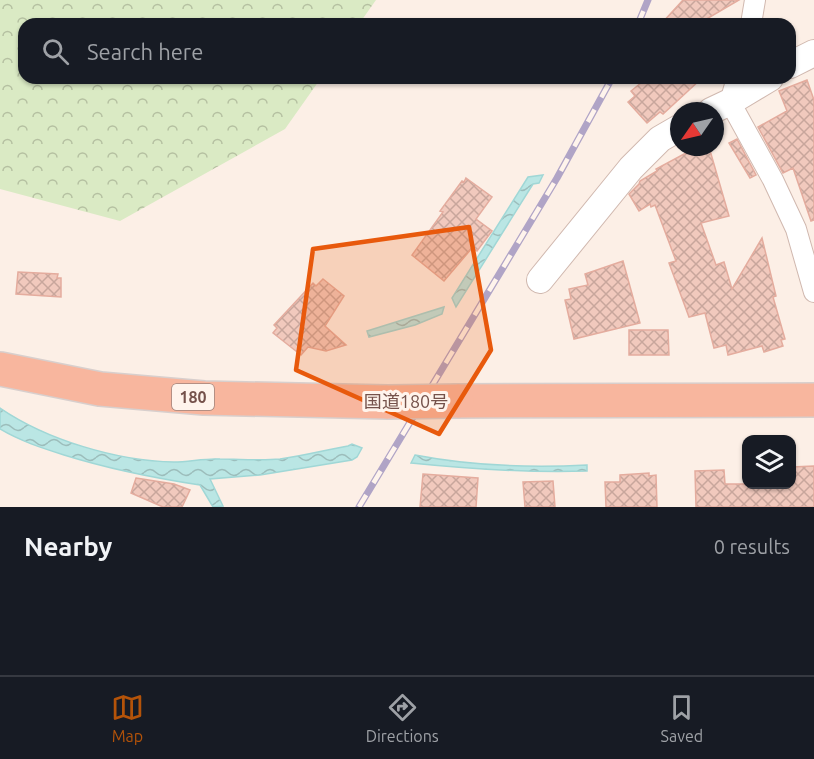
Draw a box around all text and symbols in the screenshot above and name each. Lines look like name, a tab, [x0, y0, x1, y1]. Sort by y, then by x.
search box	[18, 18, 796, 84]
icon: search	[39, 35, 72, 68]
text: Search here	[87, 39, 203, 64]
north arrow	[670, 102, 724, 156]
road number: 180	[172, 384, 214, 410]
street label: 国道180号	[364, 391, 448, 411]
map controls	[742, 435, 796, 489]
button: layers	[742, 435, 796, 489]
text: Nearby	[24, 532, 112, 561]
text: 0 results	[714, 535, 790, 558]
tab: Map	[111, 691, 144, 745]
tab: Directions	[366, 691, 439, 745]
tab: Saved	[661, 691, 703, 745]

